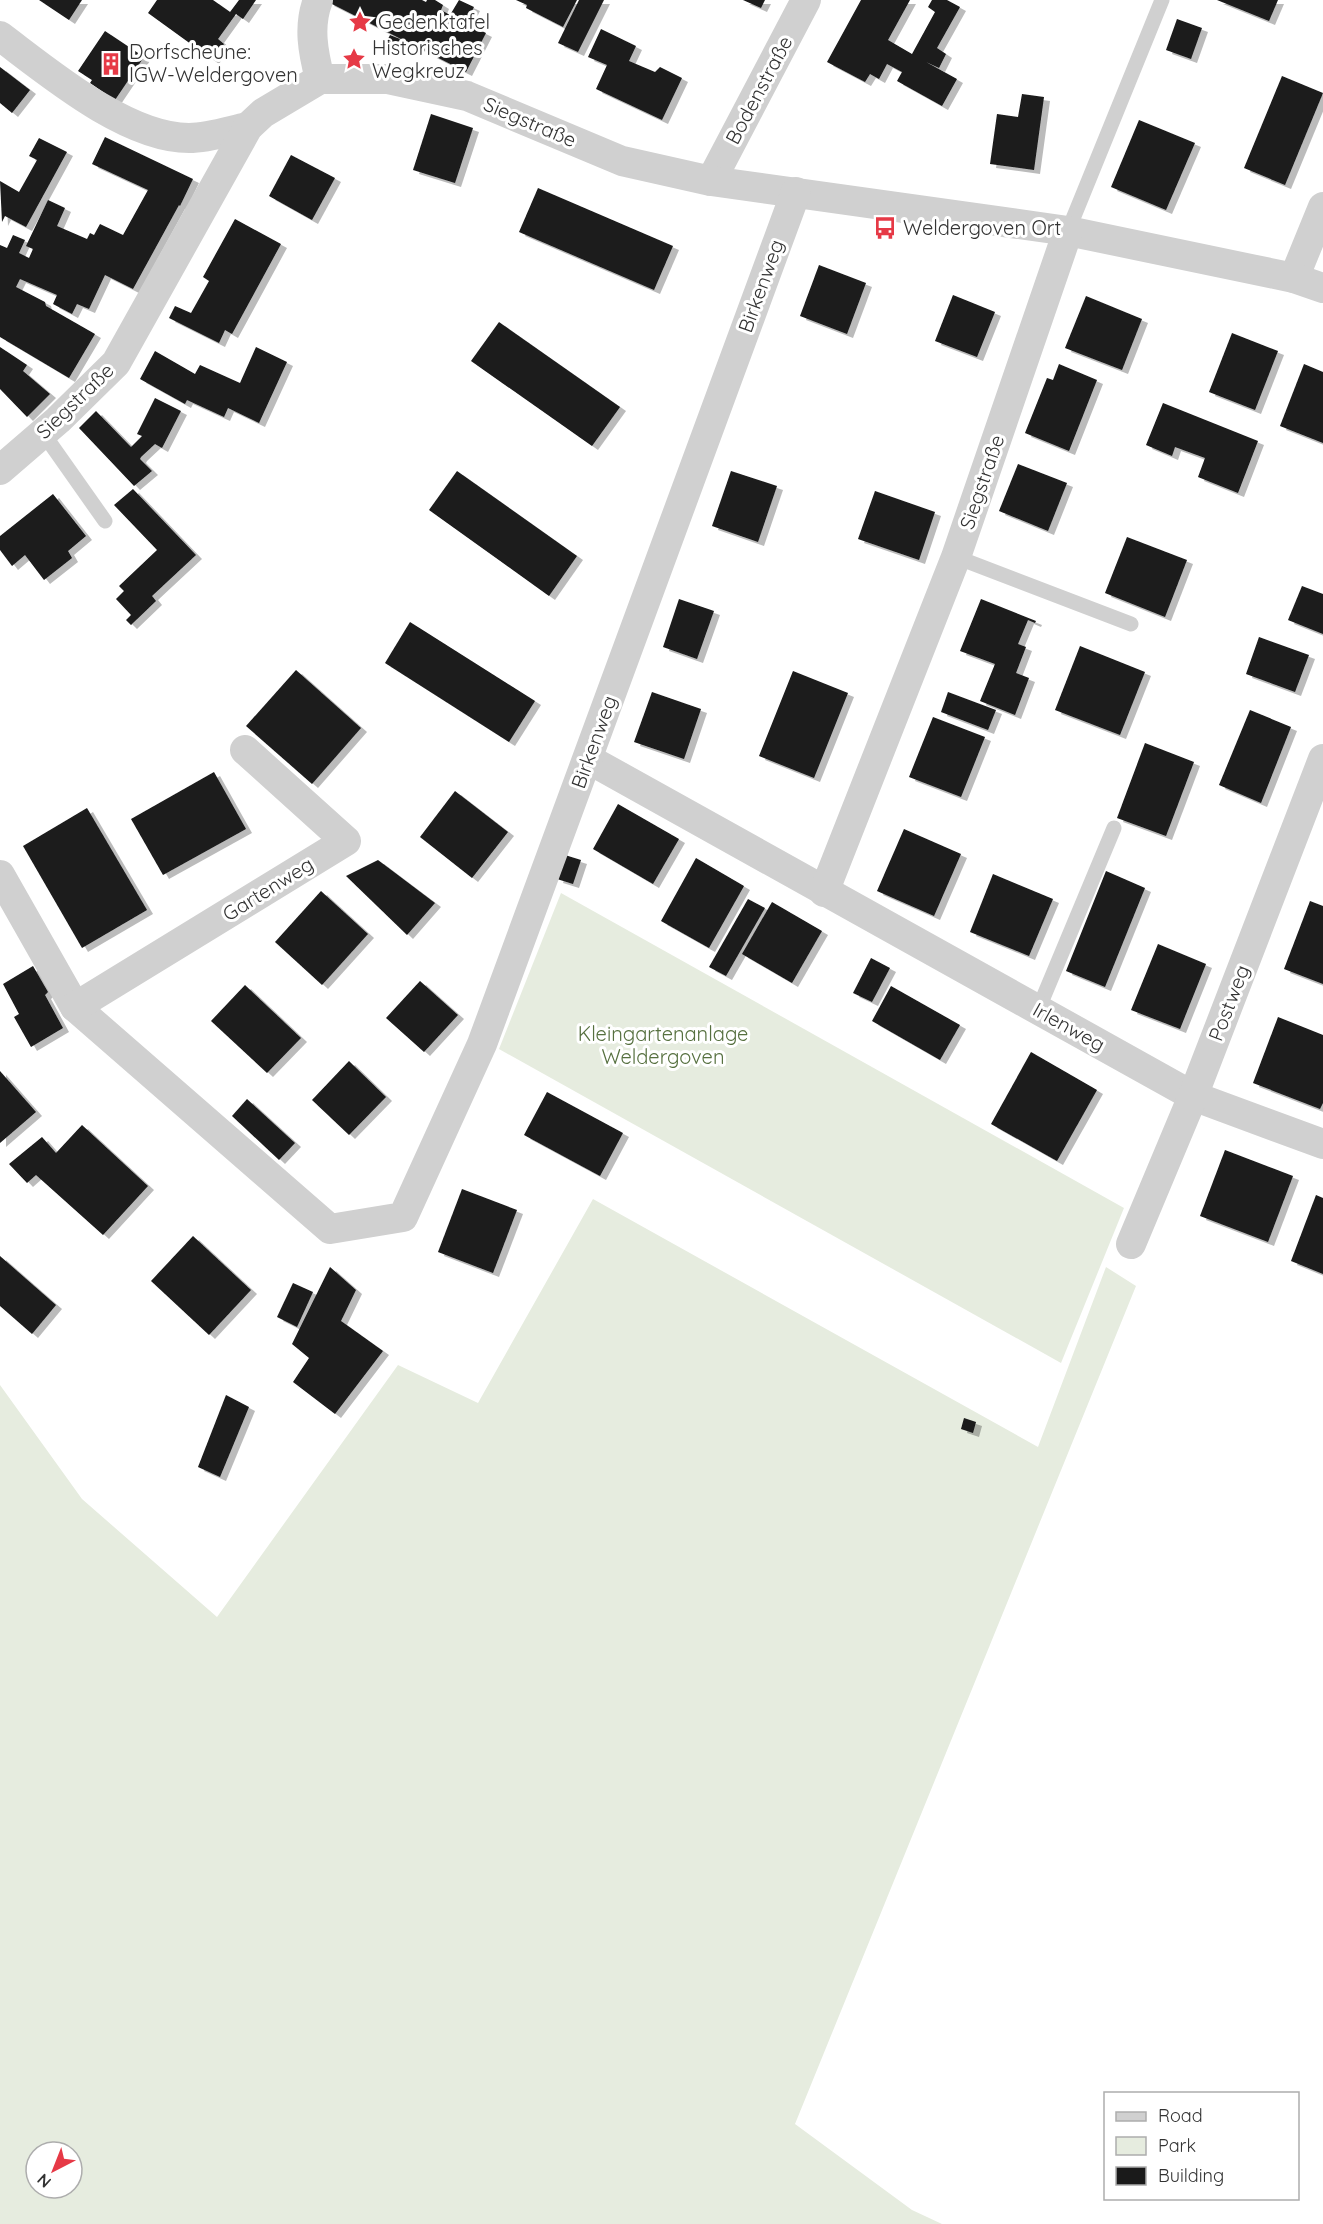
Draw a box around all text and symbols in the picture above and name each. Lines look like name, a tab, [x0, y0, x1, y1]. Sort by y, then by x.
place icon: Gedenktafel	[347, 9, 373, 35]
place label: Gedenktafel	[378, 9, 490, 34]
street label: Bodenstraße	[720, 31, 798, 148]
place label: Historisches Wegkreuz	[372, 35, 483, 83]
place label: Dorfscheune: IGW-Weldergoven	[129, 39, 298, 87]
place icon: Historisches Wegkreuz	[341, 46, 367, 72]
building icon: Dorfscheune: IGW-Weldergoven	[98, 51, 124, 77]
street label: Siegstraße	[480, 91, 580, 152]
bus stop icon: Weldergoven Ort	[872, 215, 898, 241]
place label: Weldergoven Ort	[903, 215, 1061, 240]
street label: Birkenweg	[732, 236, 789, 336]
street label: Siegstraße	[31, 358, 119, 444]
street label: Siegstraße	[954, 431, 1009, 532]
street label: Birkenweg	[565, 692, 622, 792]
street label: Gartenweg	[218, 851, 318, 926]
street label: Postweg	[1203, 961, 1254, 1044]
street label: Irlenweg	[1029, 997, 1110, 1057]
park label: Kleingartenanlage Weldergoven	[578, 1021, 748, 1069]
legend	[1104, 2092, 1299, 2200]
text: Road	[1158, 2104, 1203, 2127]
text: Park	[1158, 2134, 1196, 2157]
north arrow	[24, 2140, 84, 2200]
text: Building	[1158, 2164, 1224, 2187]
text: N	[33, 2170, 55, 2193]

